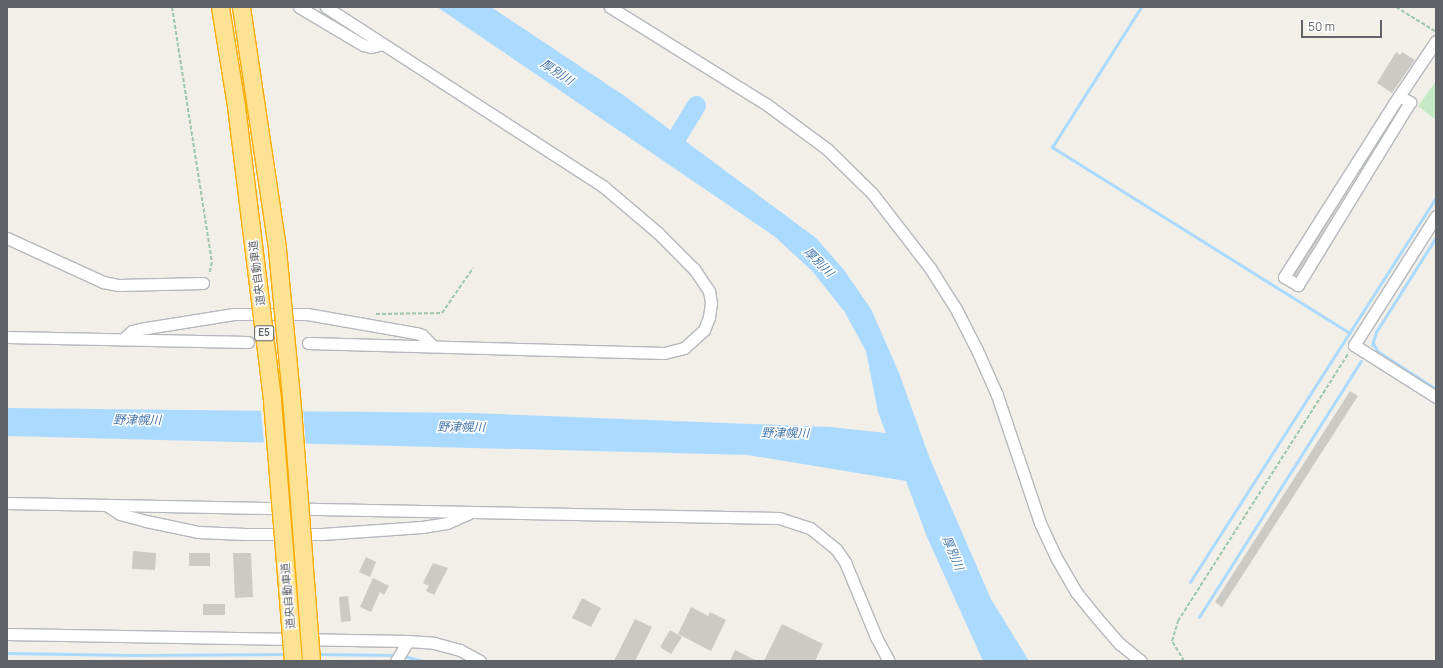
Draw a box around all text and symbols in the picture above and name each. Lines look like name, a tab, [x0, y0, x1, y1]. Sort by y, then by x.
scale bar	[1303, 12, 1384, 38]
text: 50 m	[1308, 18, 1335, 35]
water label: 厚別川	[538, 56, 576, 88]
street label: 道央自動車道	[246, 239, 268, 307]
water label: 厚別川	[801, 244, 837, 280]
road number: E5	[254, 325, 274, 341]
water label: 野津幌川	[113, 412, 161, 428]
water label: 野津幌川	[437, 419, 485, 435]
water label: 野津幌川	[761, 425, 809, 441]
water label: 厚別川	[939, 534, 967, 572]
street label: 道央自動車道	[279, 563, 297, 629]

